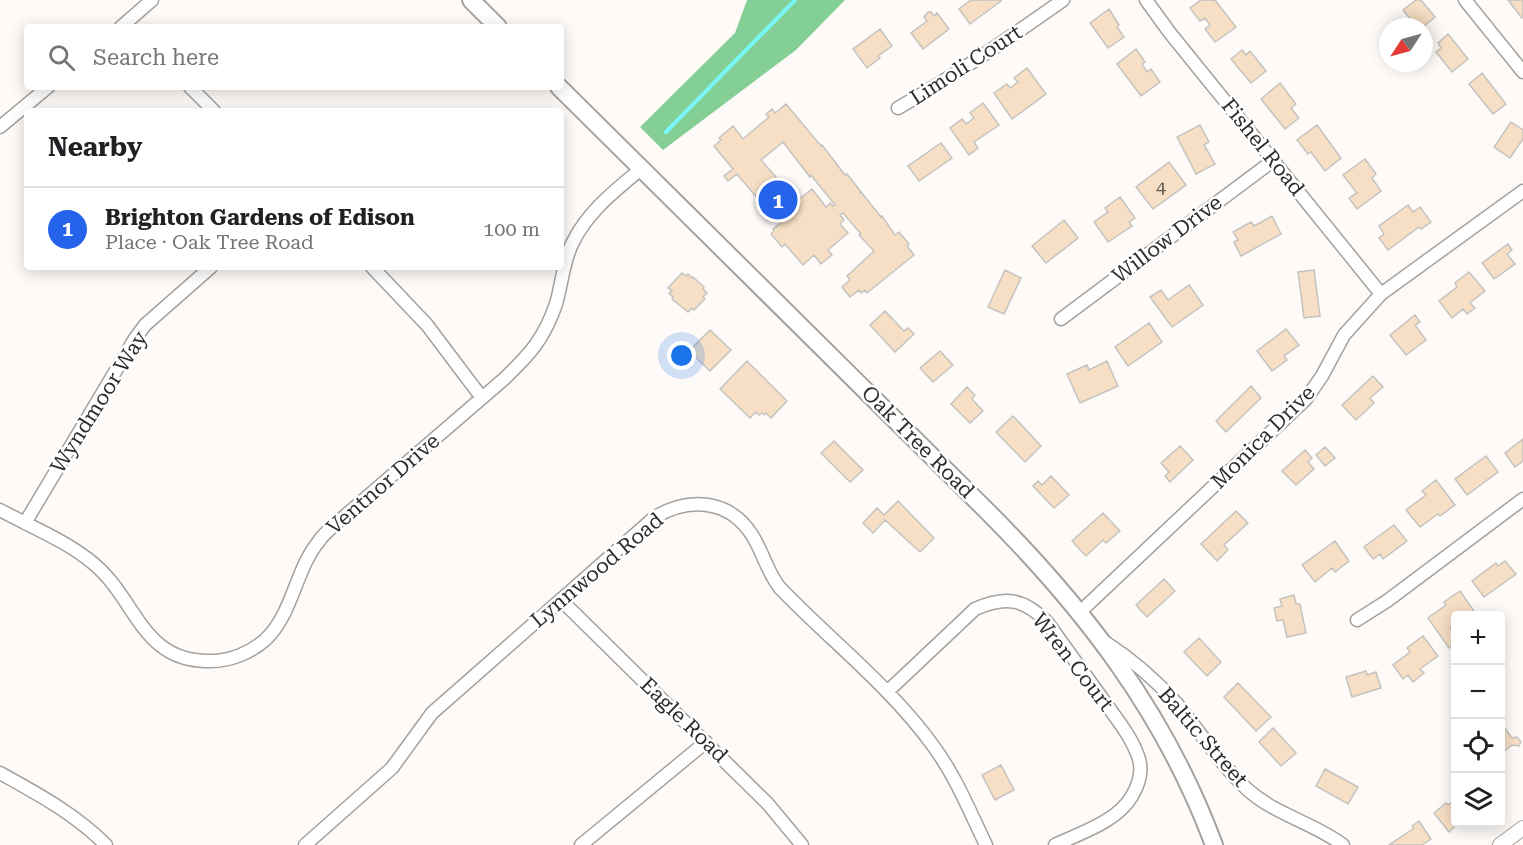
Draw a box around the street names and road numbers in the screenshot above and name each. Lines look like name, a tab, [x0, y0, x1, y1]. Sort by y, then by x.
street label: Limoli Court	[906, 20, 1026, 110]
street label: Fishel Road	[1217, 94, 1310, 201]
street label: Willow Drive	[1107, 190, 1227, 288]
street label: Wyndmoor Way	[46, 326, 153, 477]
street label: Monica Drive	[1206, 380, 1320, 494]
street label: Oak Tree Road	[857, 381, 980, 504]
street label: Ventnor Drive	[322, 428, 444, 540]
street label: Lynnwood Road	[526, 507, 668, 632]
street label: Wren Court	[1027, 608, 1119, 716]
street label: Eagle Road	[635, 673, 733, 768]
street label: Baltic Street	[1153, 682, 1253, 792]

